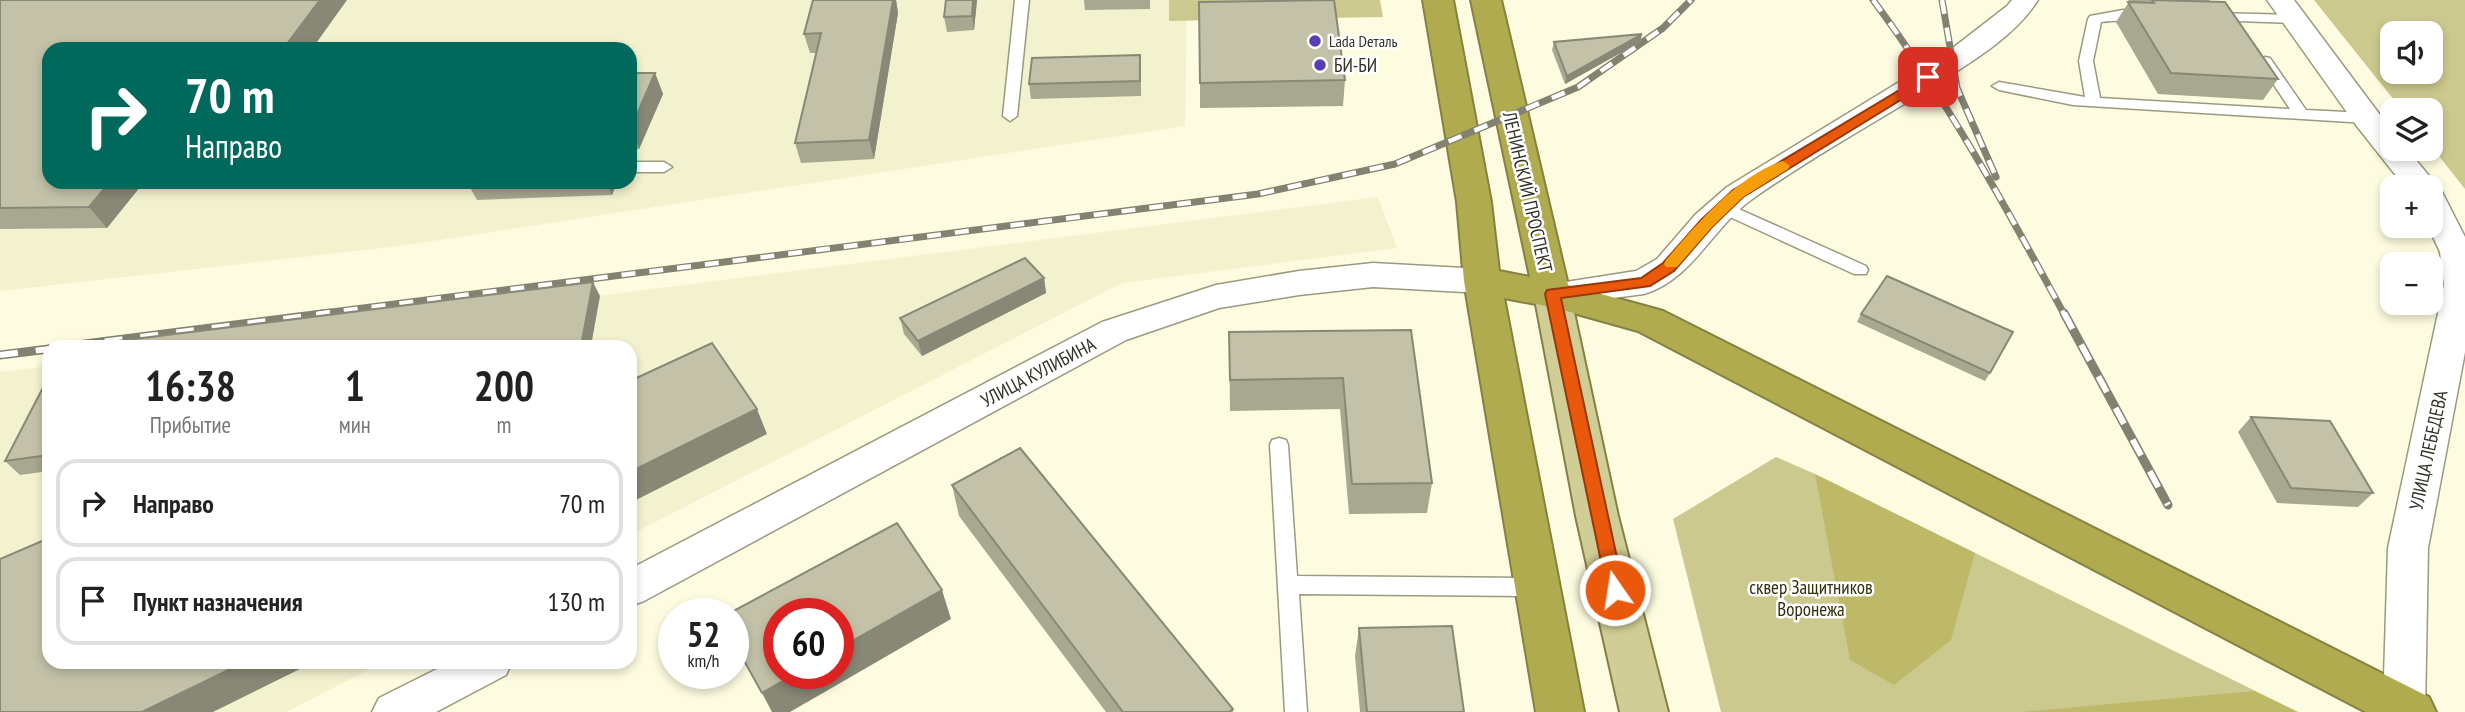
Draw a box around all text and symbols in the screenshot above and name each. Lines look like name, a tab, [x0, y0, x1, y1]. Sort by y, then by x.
map controls	[2380, 21, 2443, 315]
button: sound	[2380, 21, 2443, 84]
place label: Lada Dеталь	[1329, 31, 1398, 51]
marker: Lada Dеталь	[1307, 33, 1323, 49]
pin	[1898, 47, 1958, 107]
place label: БИ-БИ	[1334, 53, 1377, 77]
marker: БИ-БИ	[1312, 57, 1328, 73]
icon: arrive	[1909, 58, 1947, 96]
text: 70 m	[185, 63, 274, 127]
icon: right	[70, 70, 161, 161]
button: layers	[2380, 98, 2443, 161]
street label: ЛЕНИНСКИЙ ПРОСПЕКТ	[1498, 108, 1558, 275]
text: Направо	[185, 125, 282, 167]
button: +	[2380, 175, 2443, 238]
button: −	[2380, 252, 2443, 315]
street label: УЛИЦА КУЛИБИНА	[977, 332, 1099, 412]
text: 16:38	[145, 358, 236, 413]
text: 1	[345, 358, 365, 413]
text: 200	[474, 358, 534, 413]
street label: УЛИЦА ЛЕБЕДЕВА	[2404, 388, 2452, 512]
text: Прибытие	[150, 410, 231, 439]
text: мин	[339, 410, 371, 439]
text: m	[496, 410, 511, 439]
icon: right	[74, 484, 112, 522]
text: Направо	[133, 487, 214, 520]
text: 70 m	[559, 487, 605, 520]
position arrow	[1578, 553, 1652, 627]
park label: сквер Защитников Воронежа	[1749, 575, 1873, 621]
icon: arrive	[74, 582, 112, 620]
text: Пункт назначения	[133, 585, 303, 618]
text: 130 m	[547, 585, 605, 618]
speed limit sign: 60	[763, 598, 854, 689]
text: 52	[687, 611, 720, 657]
text: km/h	[688, 649, 719, 672]

